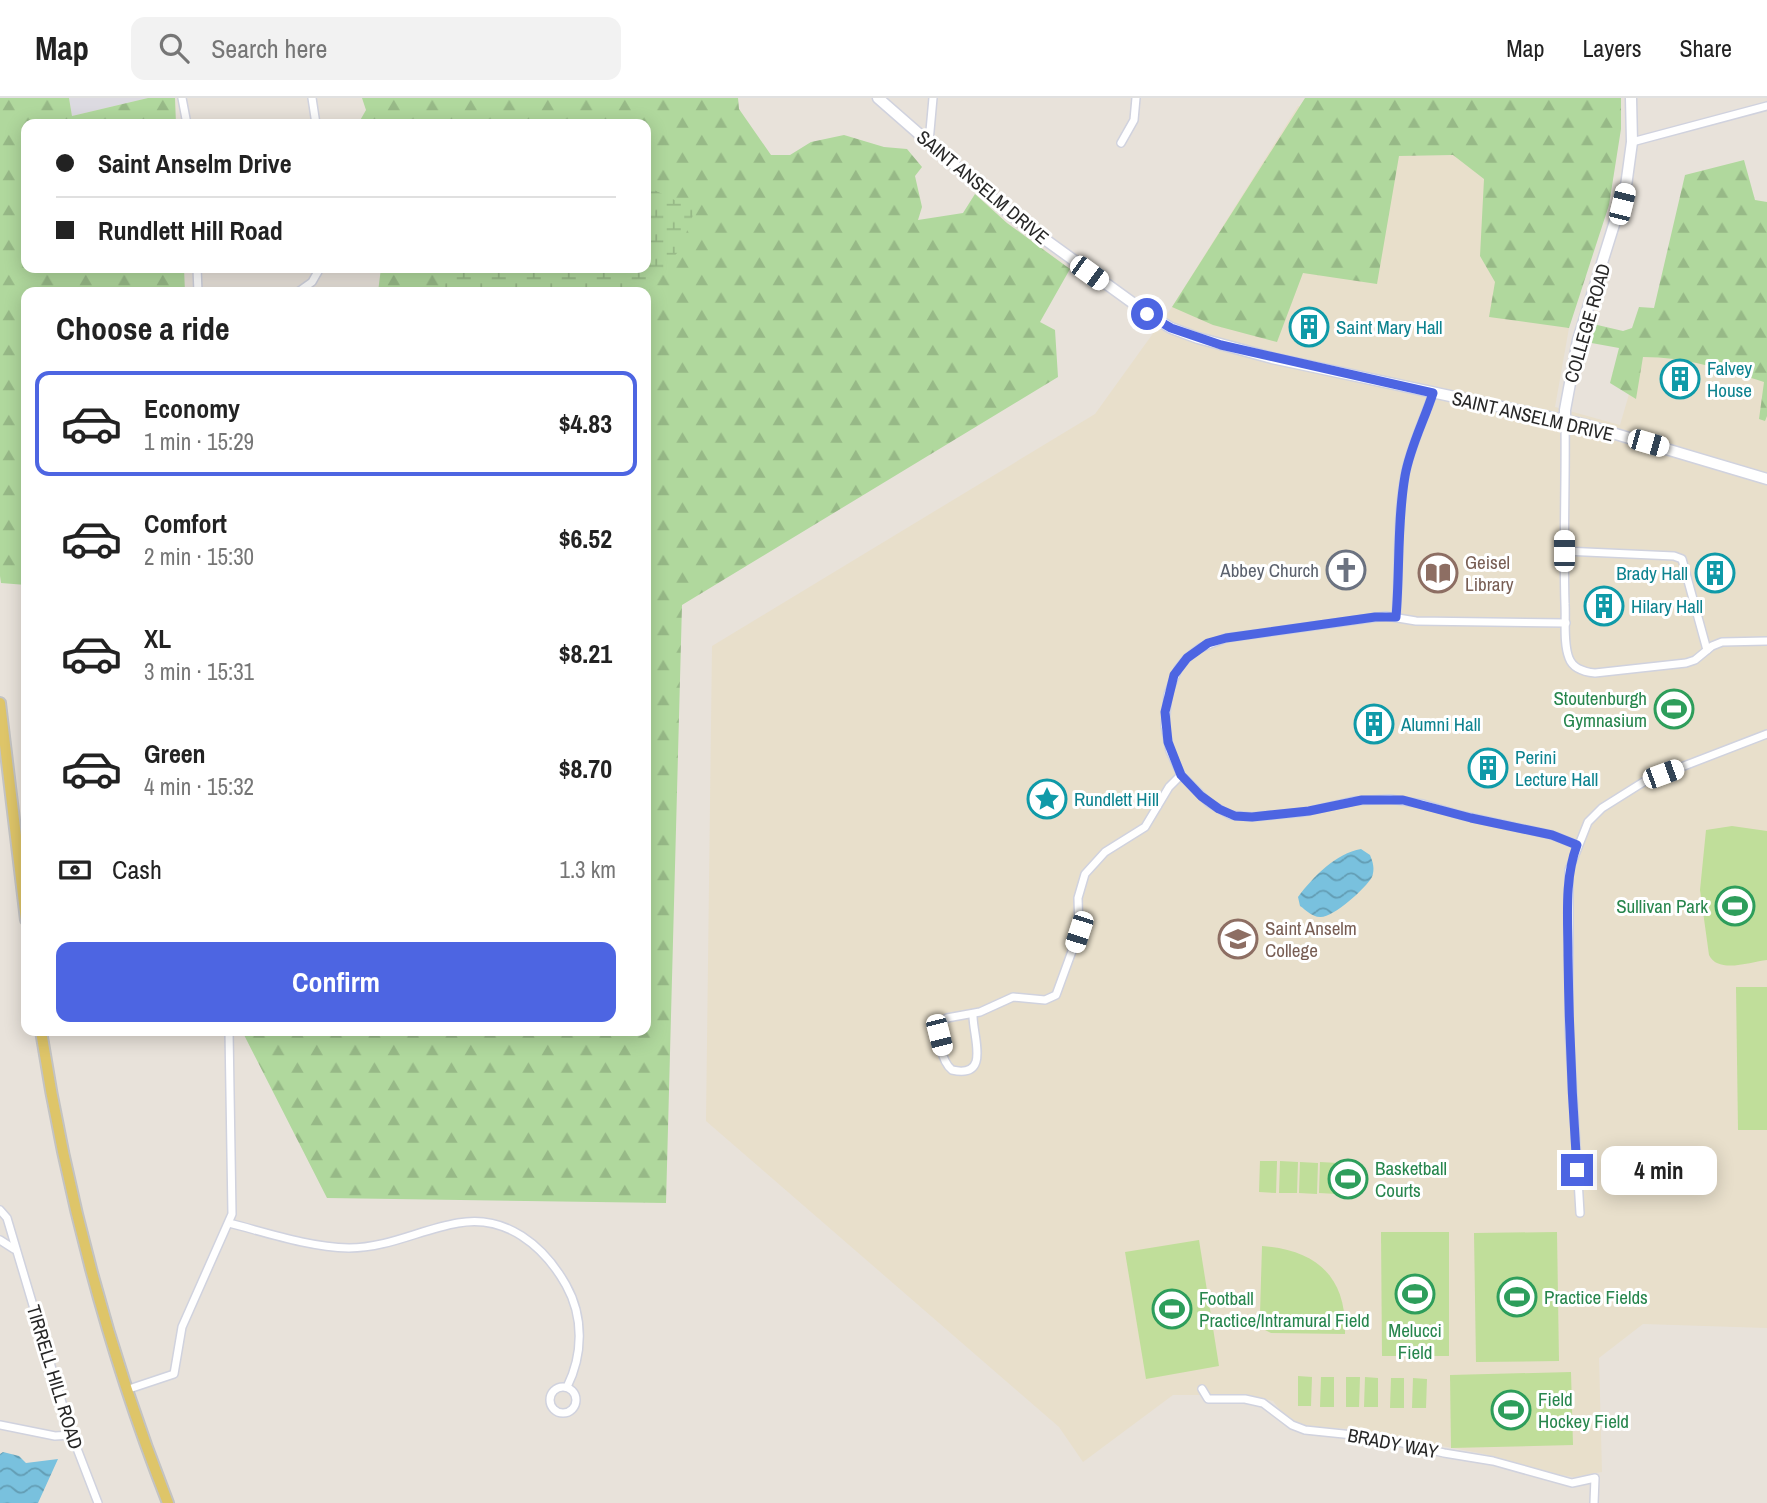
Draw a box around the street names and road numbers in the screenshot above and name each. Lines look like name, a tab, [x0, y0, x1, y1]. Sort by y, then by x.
street label: SAINT ANSELM DRIVE	[911, 124, 1055, 250]
street label: COLLEGE ROAD	[1558, 260, 1616, 386]
street label: SAINT ANSELM DRIVE	[1450, 385, 1616, 447]
street label: TIRRELL HILL ROAD	[21, 1302, 89, 1452]
street label: BRADY WAY	[1346, 1422, 1441, 1465]

